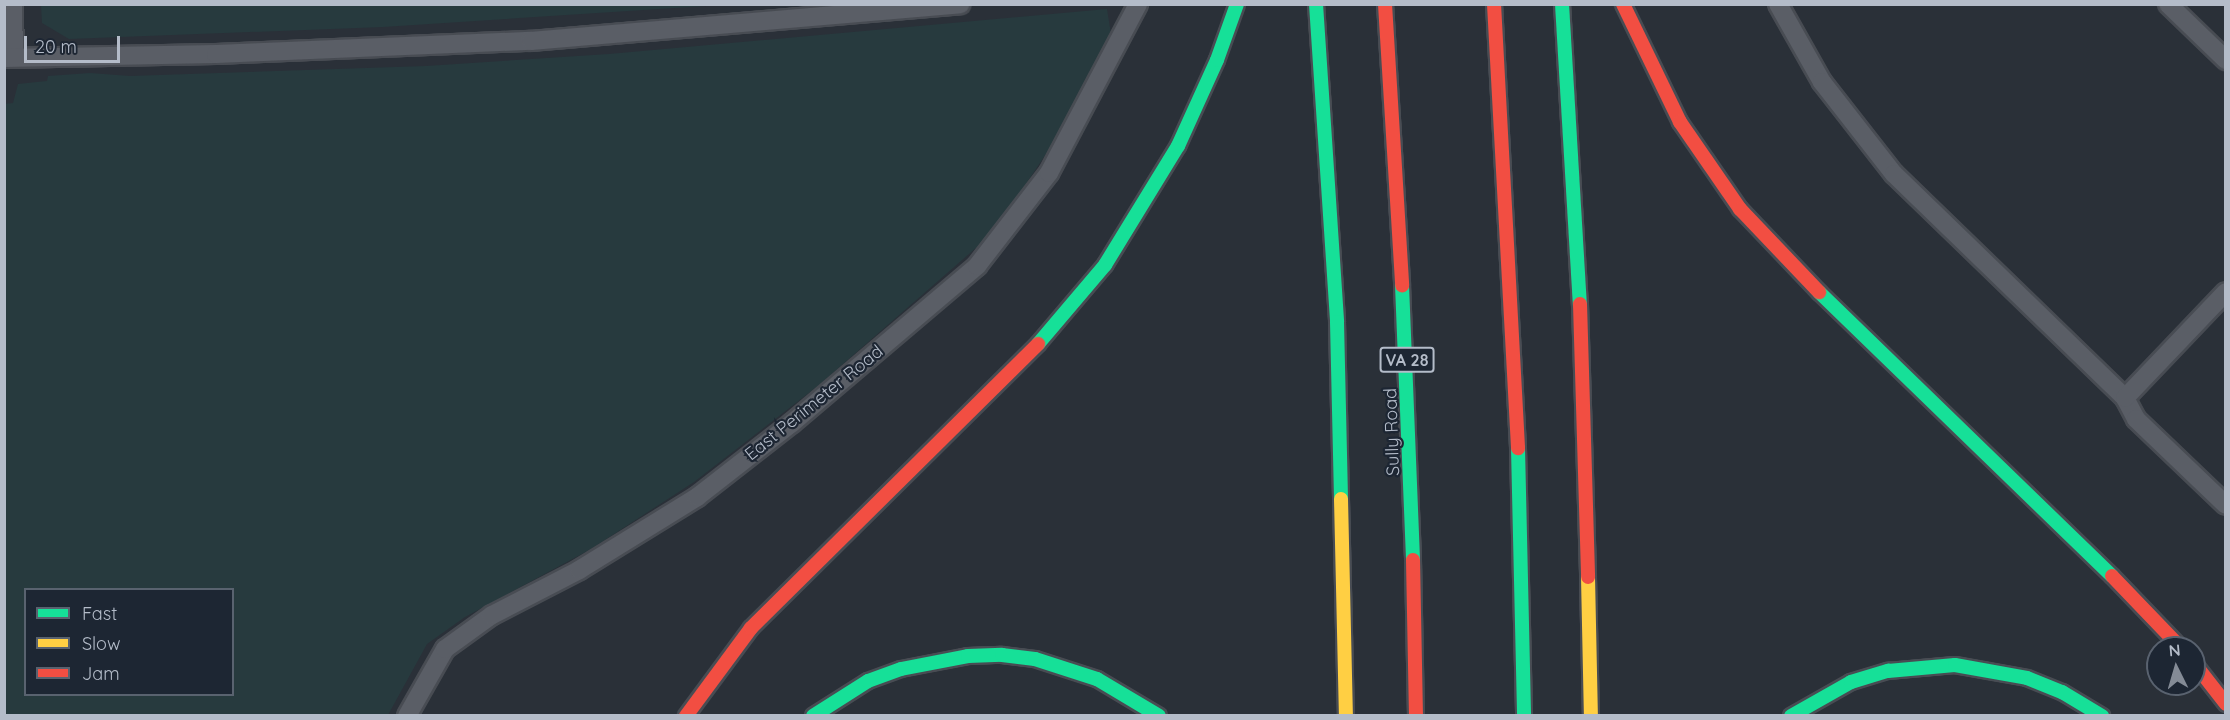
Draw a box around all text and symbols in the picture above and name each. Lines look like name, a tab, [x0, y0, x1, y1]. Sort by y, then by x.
scale bar	[27, 24, 123, 62]
text: 20 m	[35, 35, 77, 58]
street label: East Perimeter Road	[741, 341, 887, 465]
road number: VA 28	[1378, 347, 1436, 373]
street label: Sully Road	[1380, 388, 1404, 476]
legend	[24, 588, 234, 696]
text: Fast	[82, 602, 117, 625]
text: Slow	[82, 632, 120, 655]
north arrow	[2146, 636, 2206, 696]
text: N	[2168, 640, 2181, 661]
text: Jam	[82, 662, 120, 685]

